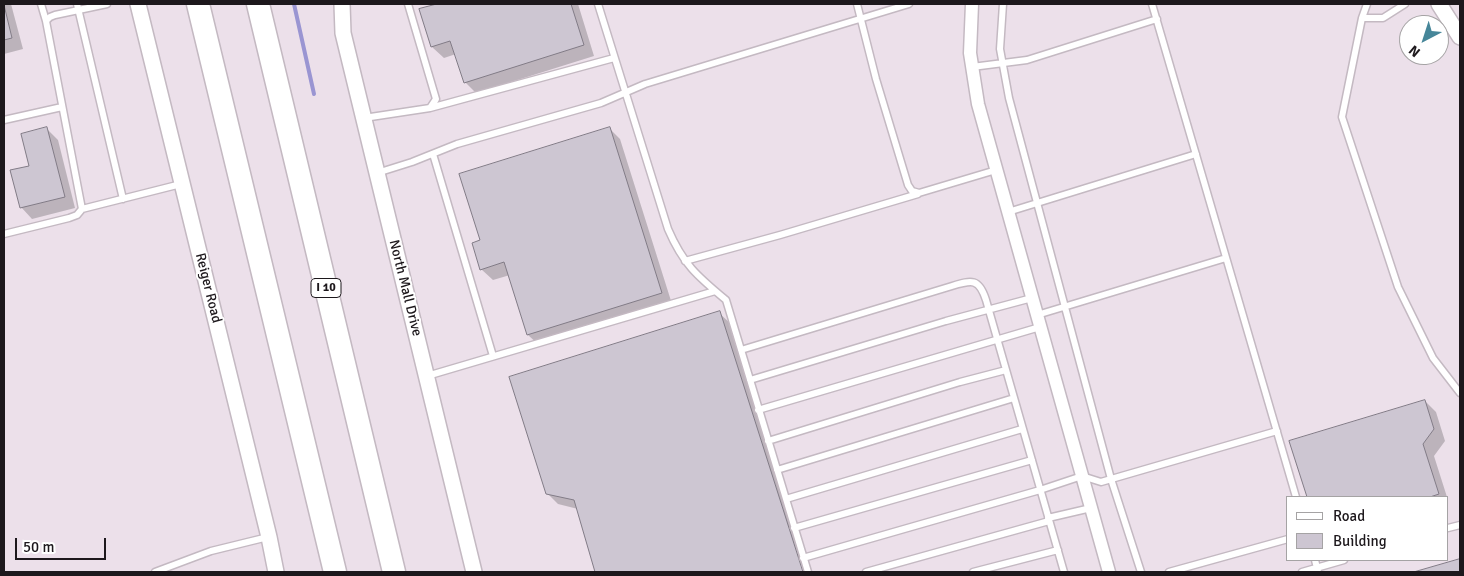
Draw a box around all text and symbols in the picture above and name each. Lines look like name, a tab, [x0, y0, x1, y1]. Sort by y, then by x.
north arrow	[1399, 15, 1449, 65]
text: N	[1405, 41, 1424, 61]
street label: North Mall Drive	[385, 238, 425, 338]
street label: Reiger Road	[191, 251, 225, 325]
road number: I 10	[311, 278, 341, 298]
legend	[1286, 496, 1449, 561]
text: Road	[1333, 507, 1365, 525]
scale bar	[18, 528, 109, 560]
text: Building	[1333, 532, 1387, 550]
text: 50 m	[23, 538, 54, 556]

